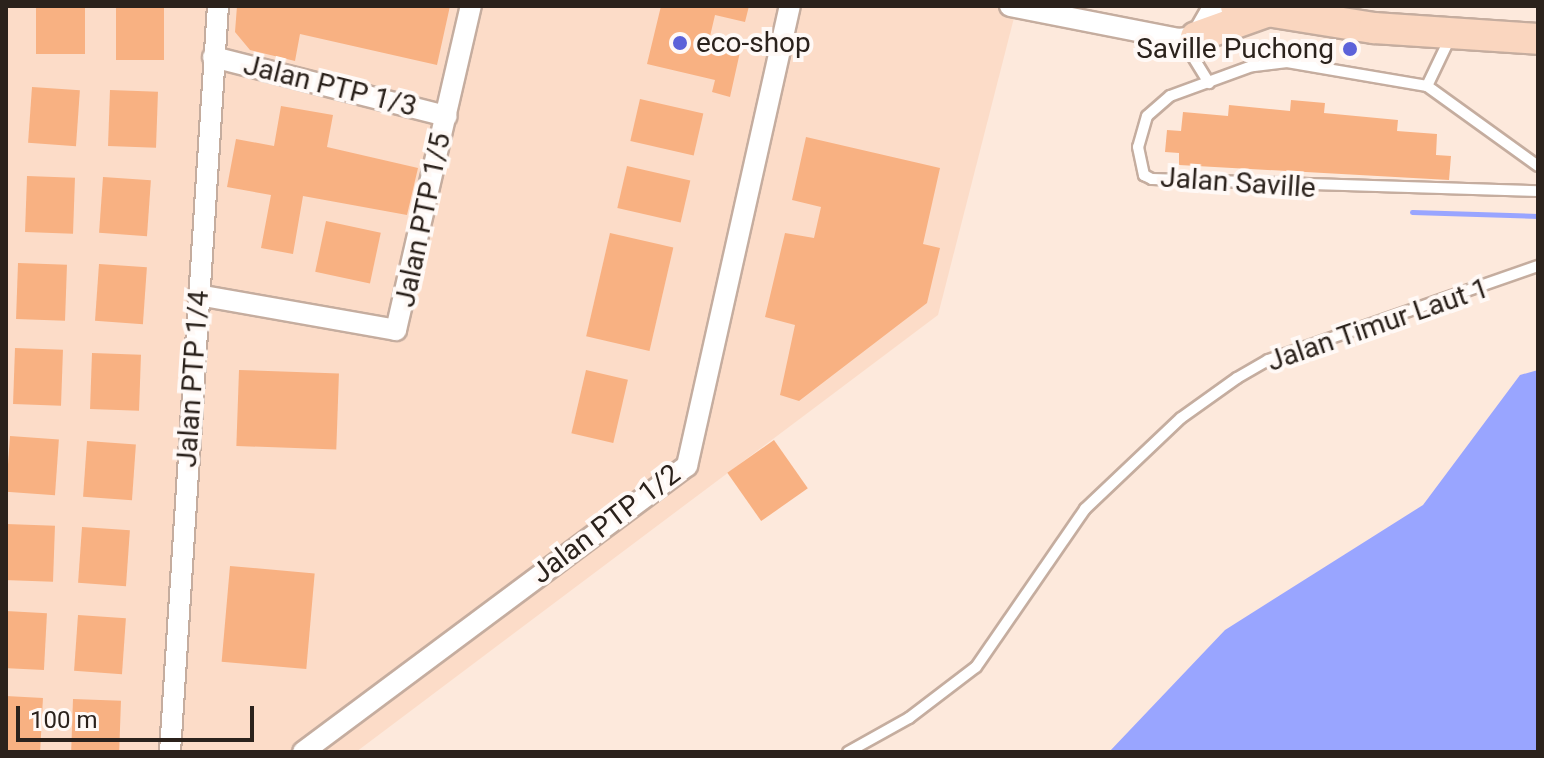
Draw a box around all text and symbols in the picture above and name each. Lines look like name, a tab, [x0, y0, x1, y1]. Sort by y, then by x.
place label: eco-shop	[696, 26, 811, 60]
place label: Saville Puchong	[1136, 32, 1334, 66]
marker: eco-shop	[671, 34, 689, 52]
marker: Saville Puchong	[1341, 40, 1359, 58]
street label: Jalan PTP 1/3	[240, 48, 420, 124]
street label: Jalan PTP 1/5	[388, 130, 458, 310]
street label: Jalan Saville	[1159, 161, 1317, 205]
street label: Jalan Timur Laut 1	[1263, 271, 1493, 379]
street label: Jalan PTP 1/4	[170, 289, 216, 469]
street label: Jalan PTP 1/2	[525, 457, 687, 591]
scale bar	[20, 690, 258, 740]
text: 100 m	[30, 706, 97, 734]

